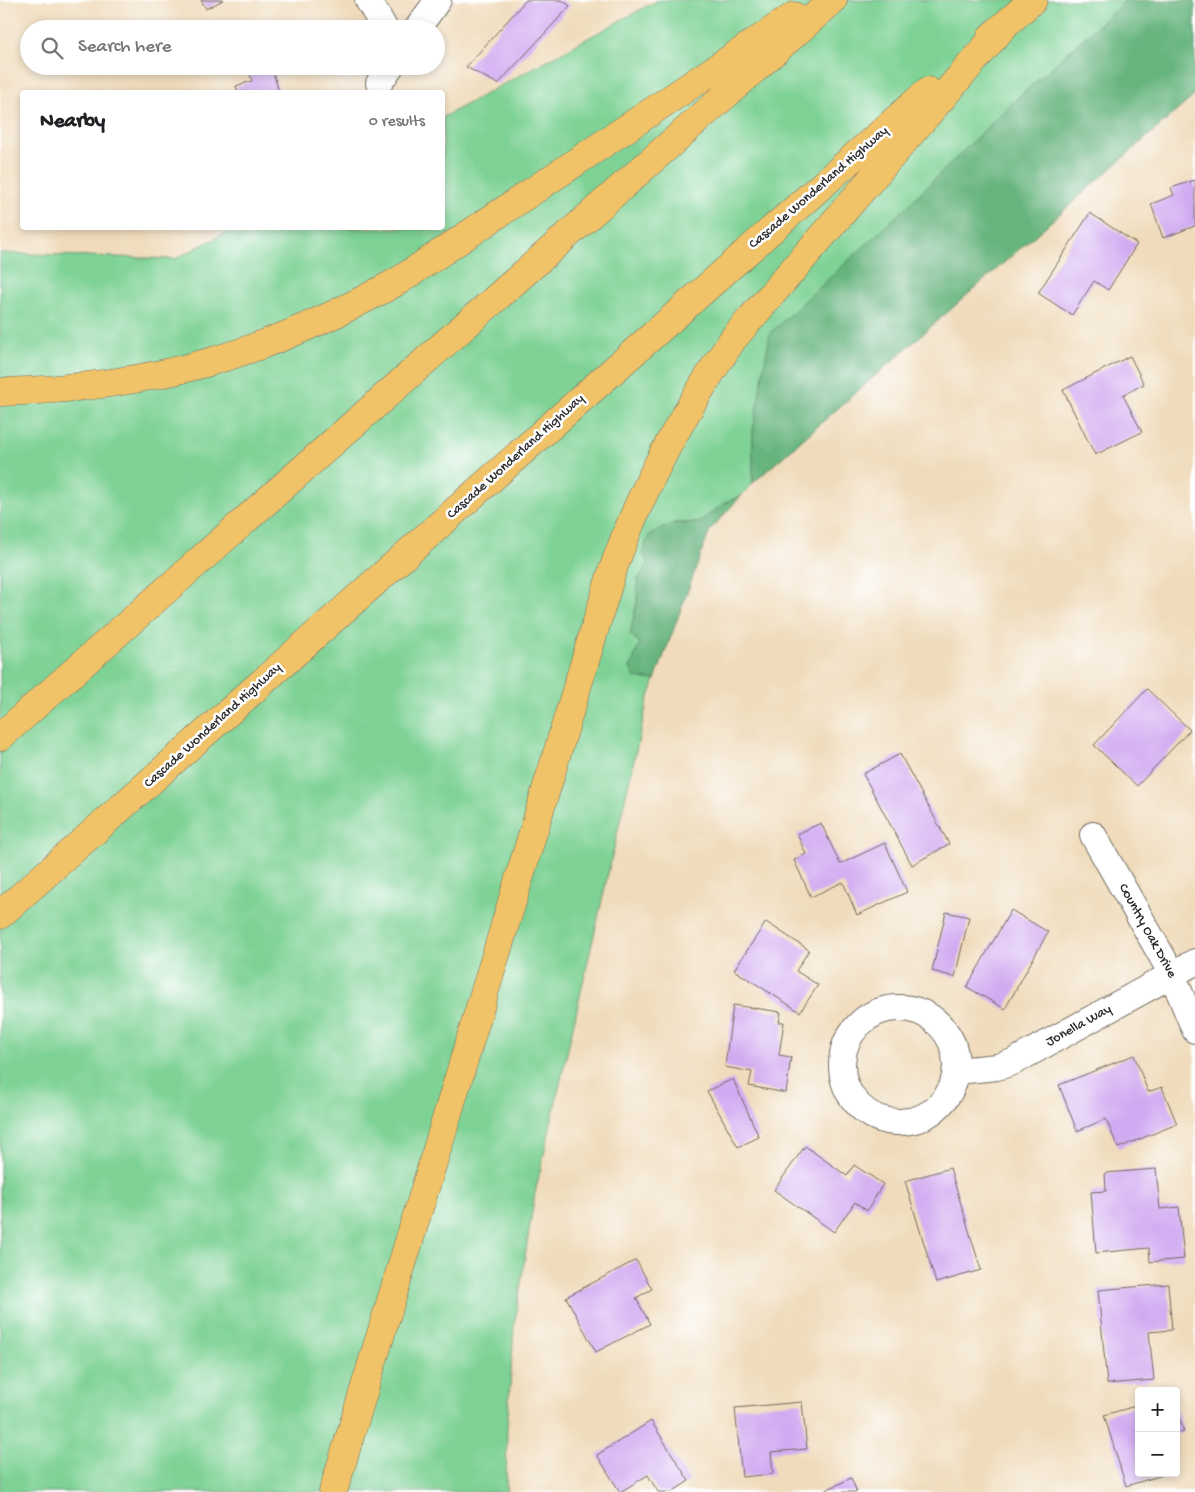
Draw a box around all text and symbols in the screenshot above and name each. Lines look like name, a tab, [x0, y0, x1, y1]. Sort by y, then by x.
search box	[20, 20, 445, 75]
icon: search	[38, 34, 66, 62]
text: Search here	[78, 36, 172, 59]
text: Nearby	[40, 110, 105, 135]
text: 0 results	[369, 113, 425, 132]
street label: Cascade Wonderland Highway	[746, 123, 892, 253]
street label: Cascade Wonderland Highway	[444, 391, 588, 523]
street label: Cascade Wonderland Highway	[141, 660, 285, 792]
street label: Country Oak Drive	[1114, 881, 1180, 982]
street label: Jonella Way	[1043, 1001, 1115, 1051]
map controls	[1135, 1387, 1180, 1477]
button: +	[1135, 1387, 1180, 1432]
button: −	[1135, 1432, 1180, 1477]

